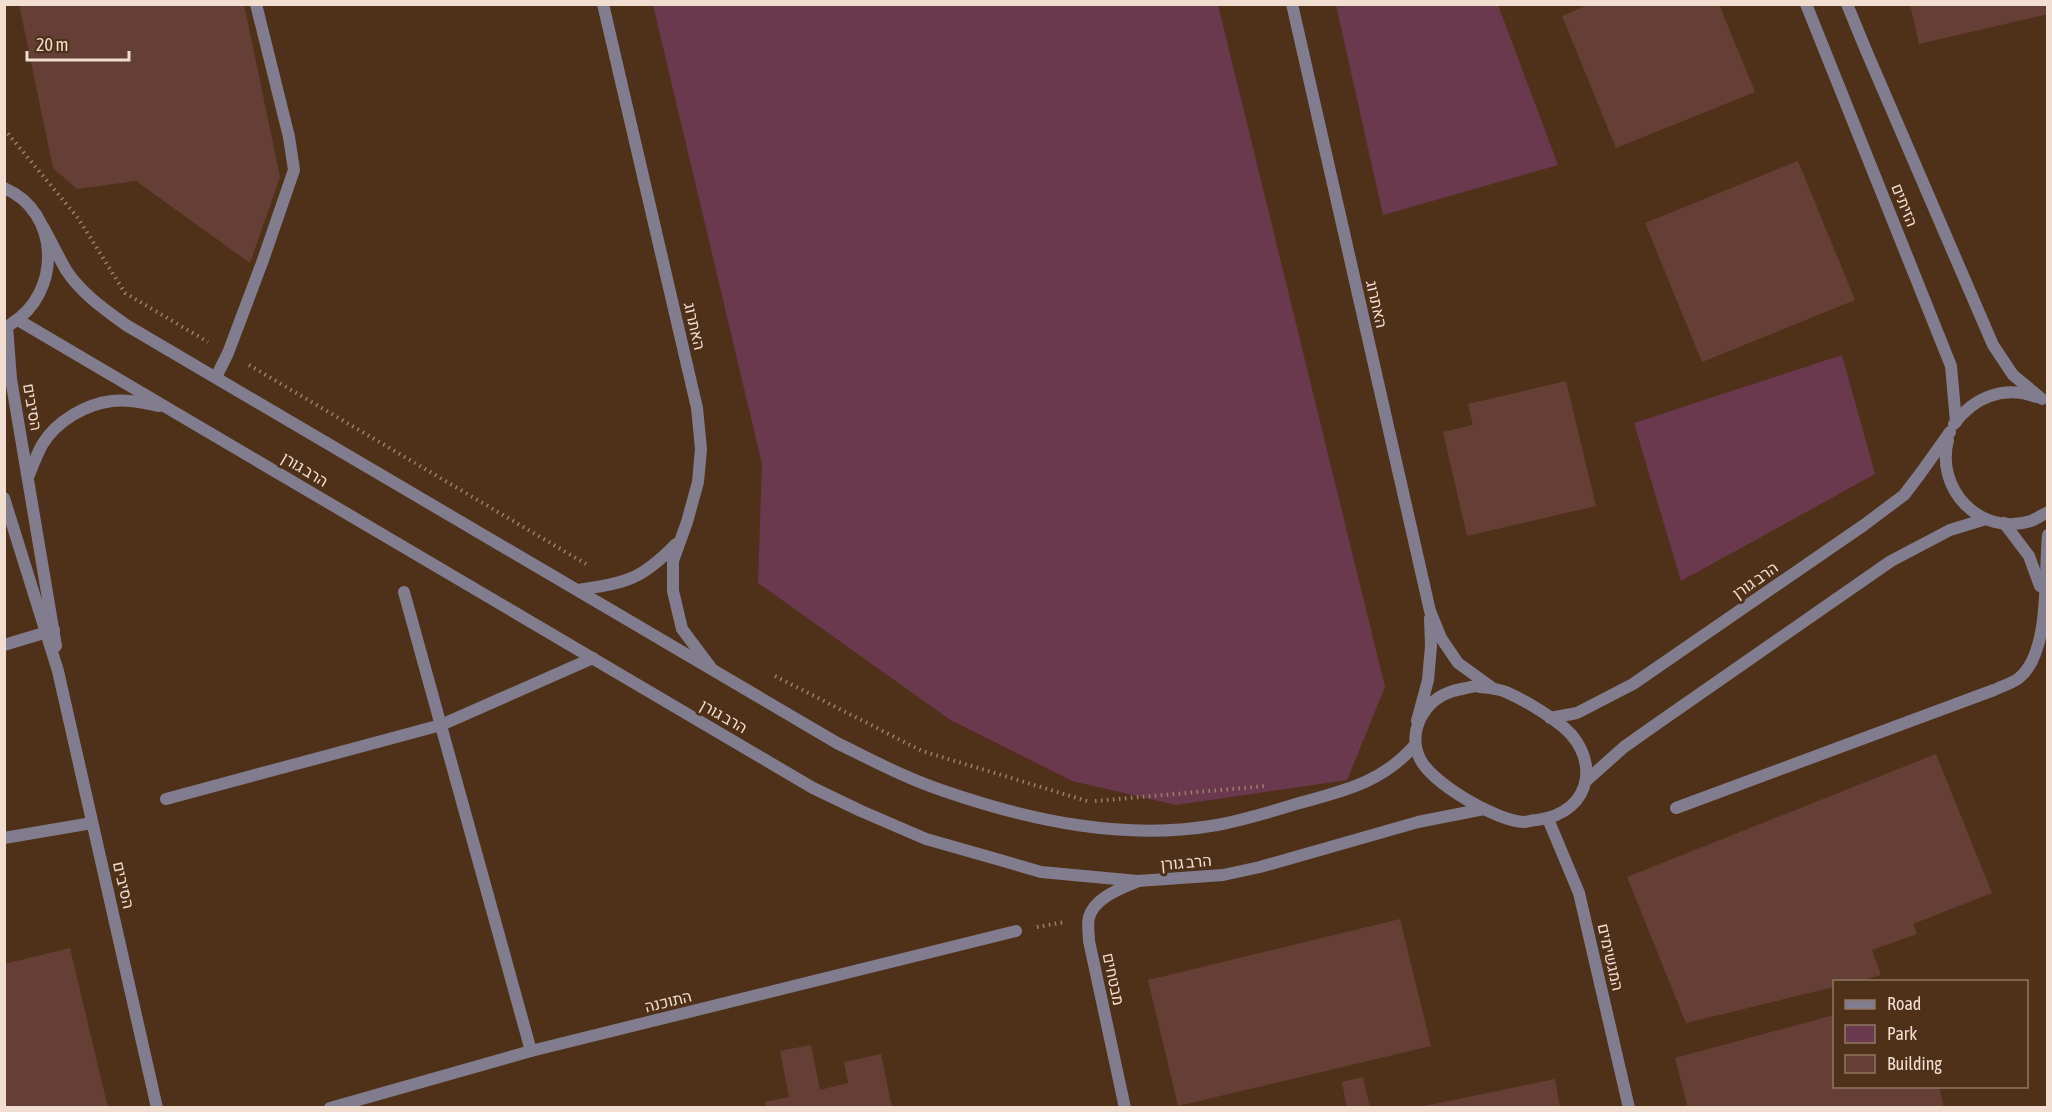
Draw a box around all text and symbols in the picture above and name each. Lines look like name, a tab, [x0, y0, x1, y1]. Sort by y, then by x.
scale bar	[27, 24, 129, 62]
text: 20 m	[36, 34, 68, 55]
street label: הזיתים	[1888, 181, 1922, 229]
street label: האתרוג	[1363, 278, 1391, 330]
street label: האתרוג	[681, 300, 709, 352]
street label: הסיבים	[20, 382, 46, 432]
street label: הרב גורן	[278, 448, 332, 490]
street label: הרב גורן	[1729, 558, 1781, 602]
street label: הרב גורן	[697, 695, 751, 737]
street label: הרב גורן	[1160, 851, 1212, 873]
street label: הסיבים	[110, 860, 138, 910]
street label: המגשימים	[1595, 922, 1627, 992]
street label: מבטחים	[1100, 951, 1128, 1007]
legend	[1833, 980, 2028, 1088]
street label: התוכנה	[643, 986, 693, 1016]
text: Road	[1887, 993, 1921, 1014]
text: Park	[1887, 1023, 1917, 1044]
text: Building	[1887, 1053, 1942, 1074]

